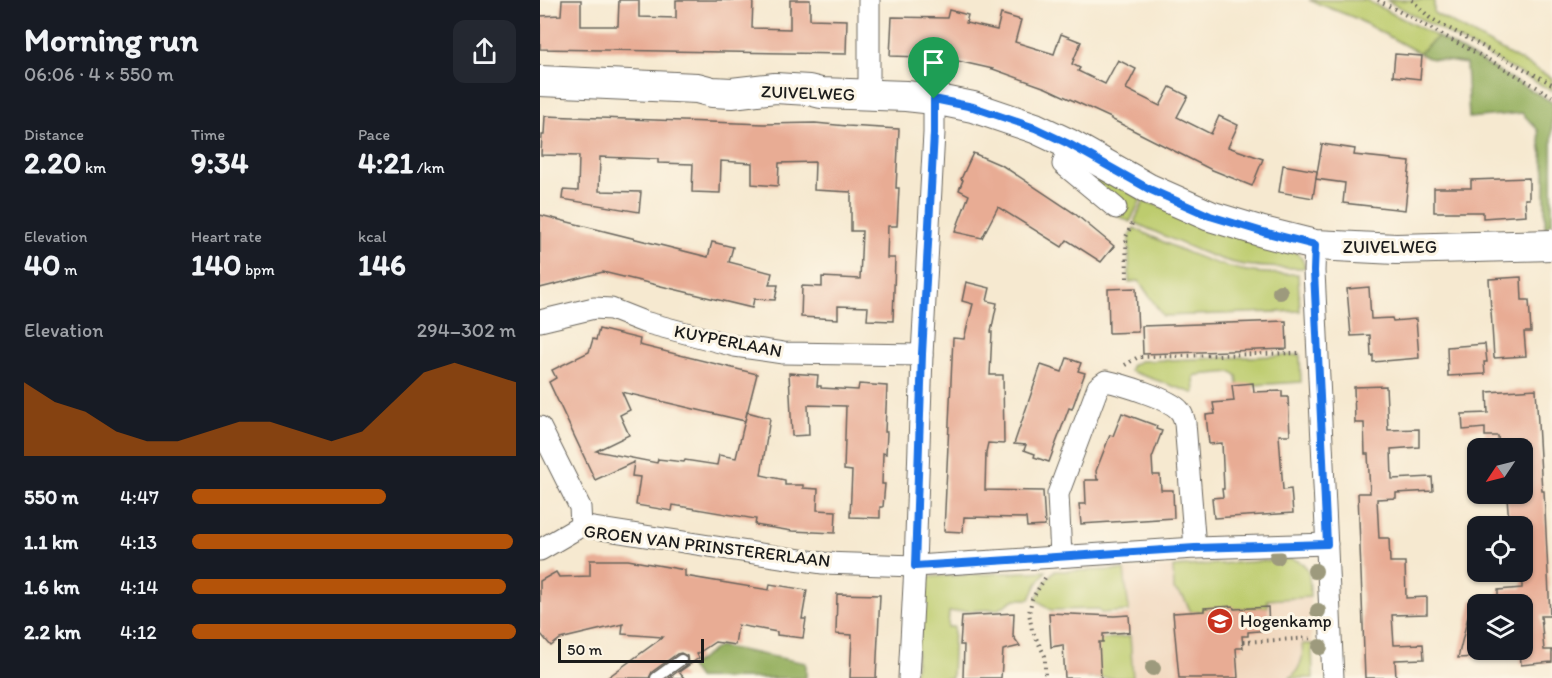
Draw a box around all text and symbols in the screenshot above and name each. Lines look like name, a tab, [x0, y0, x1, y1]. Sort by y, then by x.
text: Morning run	[24, 20, 199, 59]
button: share	[453, 20, 516, 83]
pin	[908, 37, 959, 99]
icon: arrive	[917, 46, 950, 79]
text: 06:06 · 4 × 550 m	[24, 62, 174, 86]
street label: ZUIVELWEG	[761, 80, 855, 106]
text: Distance	[24, 125, 84, 144]
text: Time	[191, 125, 225, 144]
text: Pace	[358, 125, 390, 144]
text: 2.20	[24, 144, 81, 181]
text: 9:34	[191, 144, 248, 181]
text: 4:21	[358, 144, 413, 181]
text: km	[81, 158, 106, 177]
text: /km	[413, 158, 445, 177]
text: Elevation	[24, 227, 88, 246]
text: Heart rate	[191, 227, 262, 246]
text: kcal	[358, 227, 386, 246]
street label: ZUIVELWEG	[1343, 236, 1437, 258]
text: 40	[24, 246, 61, 283]
text: 140	[191, 246, 241, 283]
text: 146	[358, 246, 406, 283]
text: m	[61, 260, 78, 279]
text: bpm	[241, 260, 275, 279]
text: Elevation	[24, 318, 103, 342]
text: 294–302 m	[417, 318, 516, 342]
street label: KUYPERLAAN	[672, 320, 784, 362]
north arrow	[1467, 438, 1533, 504]
map controls	[1467, 438, 1533, 660]
text: 550 m	[24, 485, 79, 509]
text: 4:47	[120, 485, 159, 509]
button: locate	[1467, 516, 1533, 582]
street label: GROEN VAN PRINSTERERLAAN	[582, 520, 832, 572]
text: 1.1 km	[24, 530, 78, 554]
text: 4:13	[120, 530, 157, 554]
text: 1.6 km	[24, 575, 80, 599]
text: 4:14	[120, 575, 158, 599]
button: layers	[1467, 594, 1533, 660]
school or university icon: Hogenkamp	[1205, 606, 1235, 636]
place label: Hogenkamp	[1240, 610, 1332, 632]
text: 2.2 km	[24, 620, 81, 644]
text: 4:12	[120, 620, 157, 644]
scale bar	[558, 636, 704, 664]
text: 50 m	[567, 640, 602, 659]

